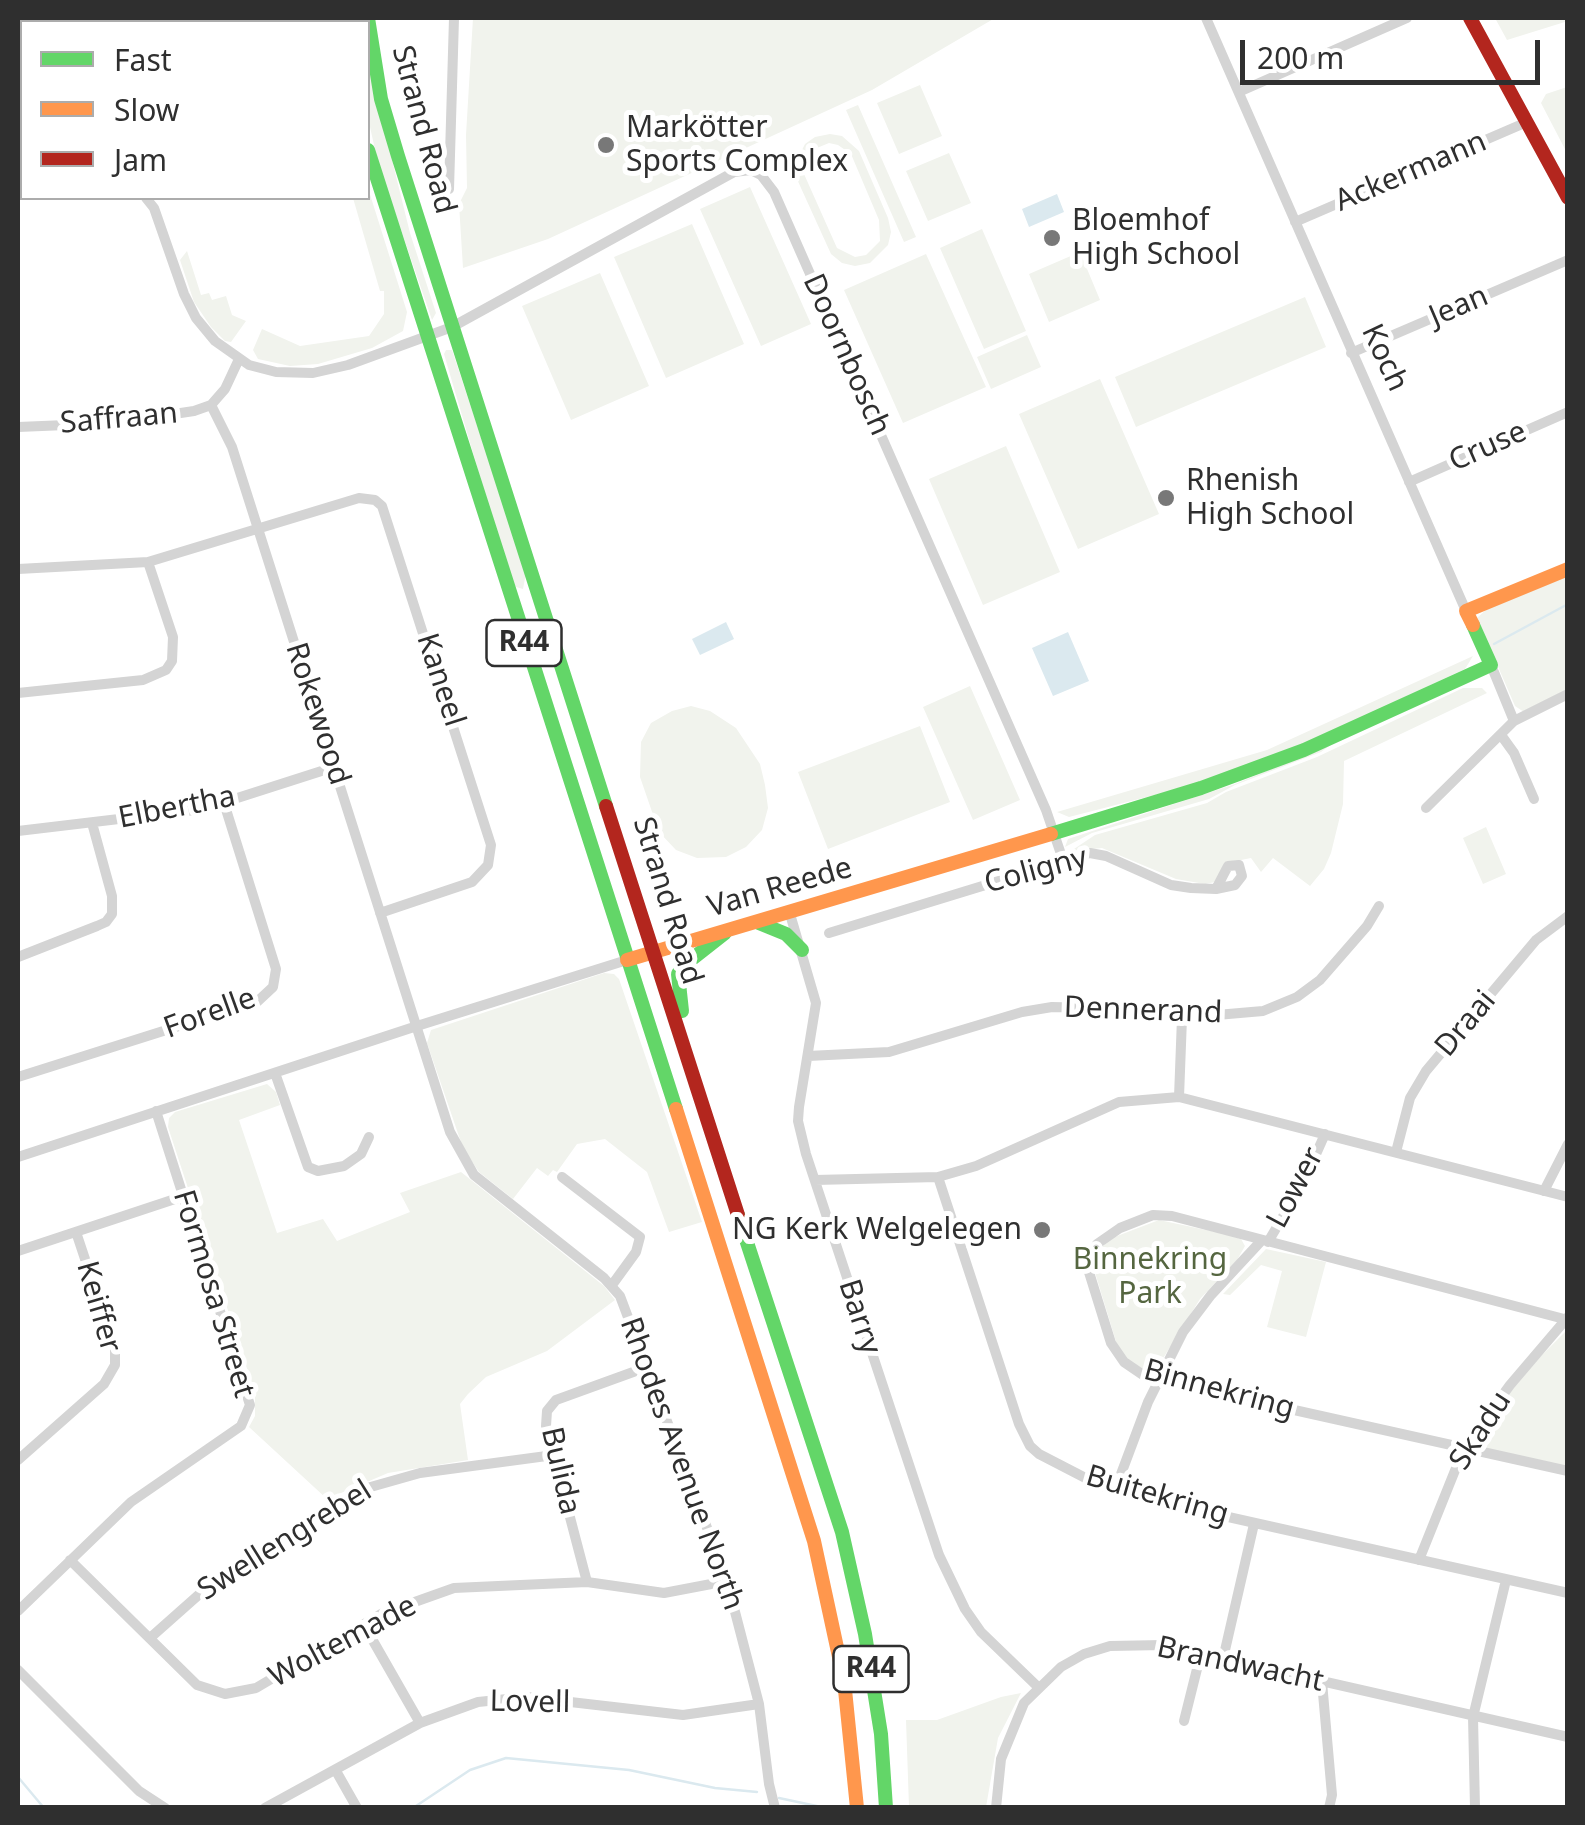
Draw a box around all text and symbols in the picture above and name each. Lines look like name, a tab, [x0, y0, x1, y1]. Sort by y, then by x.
legend	[20, 20, 370, 200]
scale bar	[1245, 20, 1545, 82]
text: 200 m	[1257, 37, 1344, 78]
text: Fast	[114, 39, 172, 80]
street label: Strand Road	[383, 42, 463, 218]
text: Slow	[114, 89, 179, 130]
place label: Markötter Sports Complex	[626, 110, 848, 180]
street label: Ackermann	[1330, 124, 1492, 220]
marker: Markötter Sports Complex	[595, 134, 617, 156]
text: Jam	[114, 139, 167, 180]
place label: Bloemhof High School	[1072, 203, 1240, 274]
marker: Bloemhof High School	[1041, 227, 1063, 249]
street label: Doornbosch	[794, 269, 898, 441]
street label: Jean	[1424, 279, 1494, 335]
street label: Koch	[1353, 319, 1415, 397]
street label: Saffraan	[59, 396, 179, 442]
street label: Cruse	[1444, 414, 1532, 480]
place label: Rhenish High School	[1186, 463, 1354, 534]
marker: Rhenish High School	[1155, 487, 1177, 509]
road number: R44	[486, 620, 562, 666]
street label: Kaneel	[408, 629, 472, 731]
street label: Rokewood	[277, 638, 357, 790]
street label: Elbertha	[115, 779, 239, 837]
street label: Strand Road	[625, 813, 709, 989]
street label: Coligny	[981, 840, 1091, 902]
street label: Van Reede	[704, 850, 856, 926]
street label: Forelle	[159, 981, 261, 1047]
street label: Draai	[1428, 984, 1504, 1064]
street label: Dennerand	[1063, 990, 1223, 1032]
street label: Lower	[1260, 1142, 1332, 1234]
street label: Formosa Street	[164, 1186, 262, 1402]
place label: NG Kerk Welgelegen	[732, 1212, 1022, 1248]
marker: NG Kerk Welgelegen	[1031, 1219, 1053, 1241]
park label: Binnekring Park	[1073, 1242, 1227, 1312]
street label: Keiffer	[68, 1257, 128, 1357]
street label: Barry	[830, 1275, 888, 1359]
street label: Rhodes Avenue North	[611, 1313, 751, 1615]
street label: Binnekring	[1140, 1353, 1298, 1427]
street label: Skadu	[1442, 1385, 1520, 1477]
street label: Bulida	[532, 1424, 588, 1518]
street label: Buitekring	[1082, 1458, 1232, 1534]
street label: Swellengrebel	[191, 1473, 379, 1609]
street label: Woltemade	[263, 1588, 423, 1696]
street label: Brandwacht	[1153, 1630, 1327, 1700]
road number: R44	[834, 1646, 908, 1692]
street label: Lovell	[489, 1684, 571, 1722]

